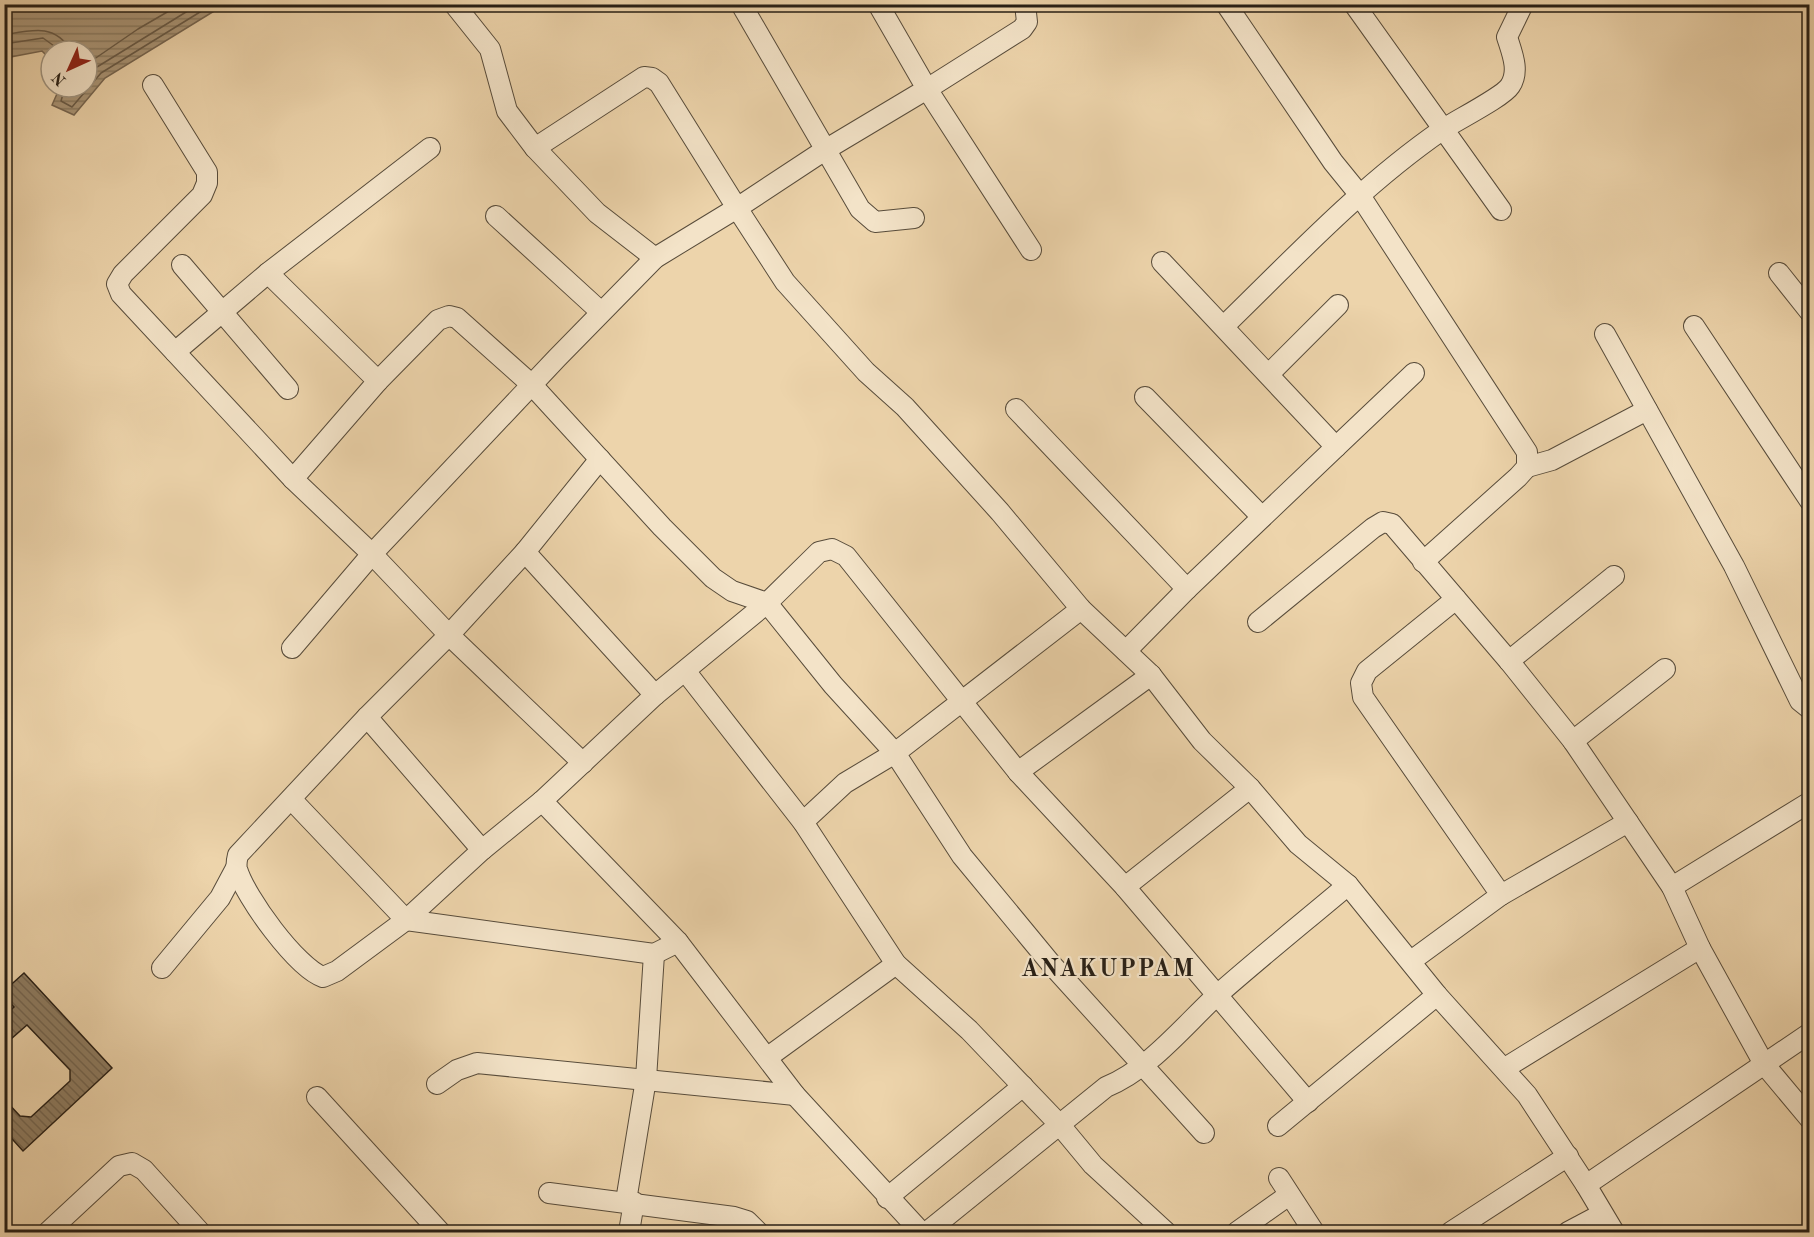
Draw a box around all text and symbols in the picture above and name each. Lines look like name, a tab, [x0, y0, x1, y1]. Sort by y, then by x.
north arrow	[39, 39, 99, 99]
text: N	[49, 68, 70, 88]
district label: ANAKUPPAM	[1021, 958, 1195, 982]

